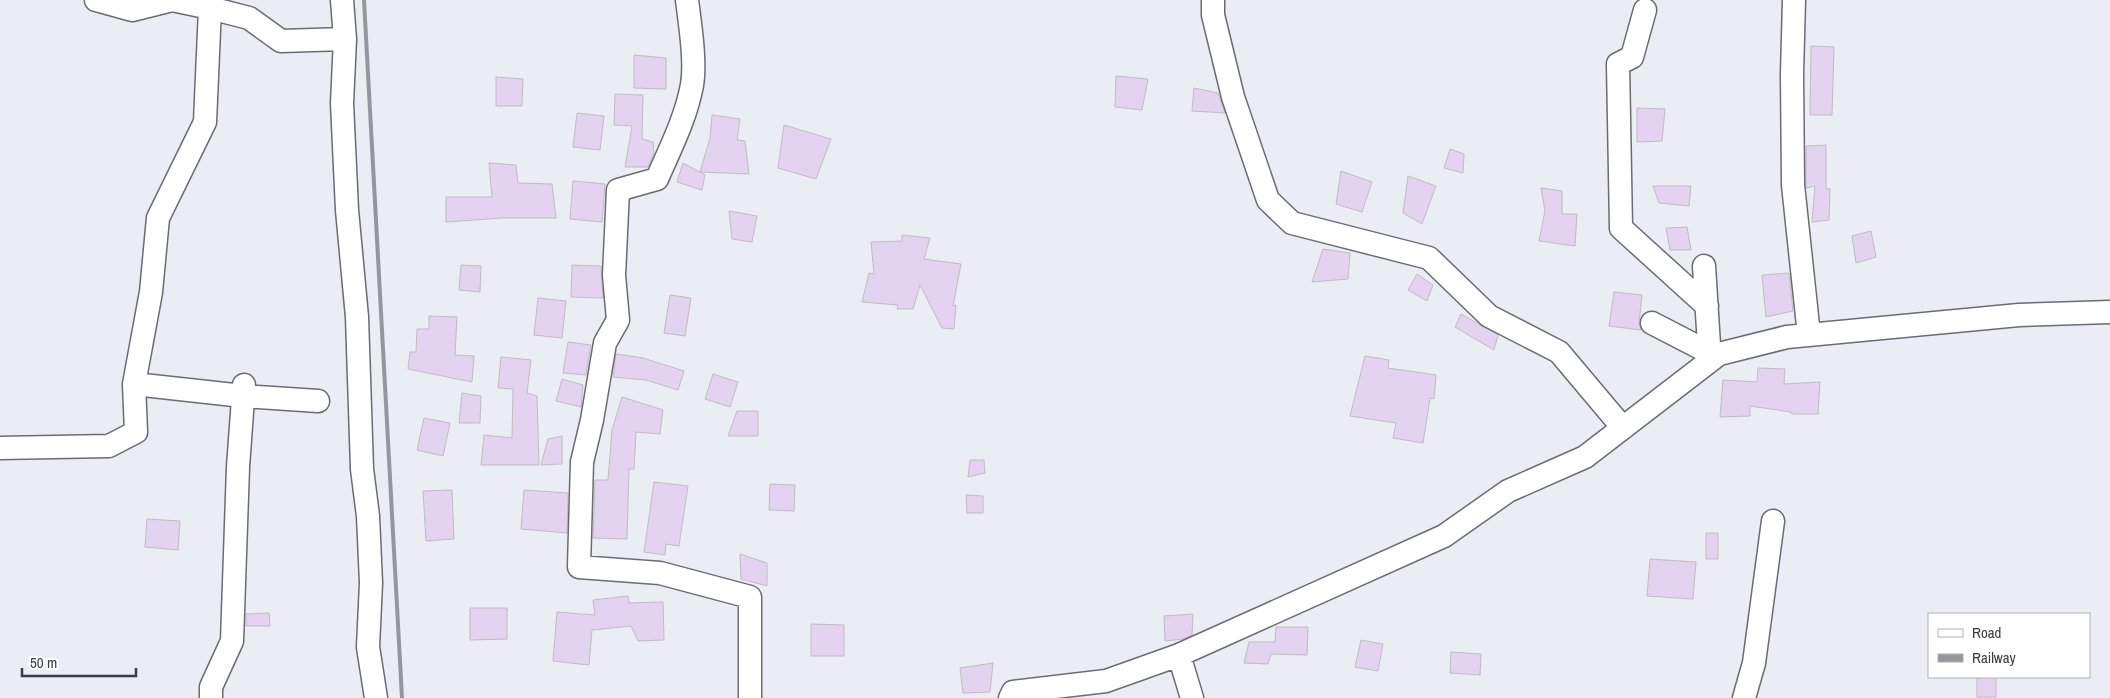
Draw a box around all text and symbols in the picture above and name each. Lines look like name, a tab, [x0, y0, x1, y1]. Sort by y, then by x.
legend	[1928, 613, 2090, 678]
text: Road	[1972, 622, 2001, 643]
scale bar	[22, 646, 136, 678]
text: Railway	[1972, 647, 2017, 668]
text: 50 m	[30, 652, 57, 673]

